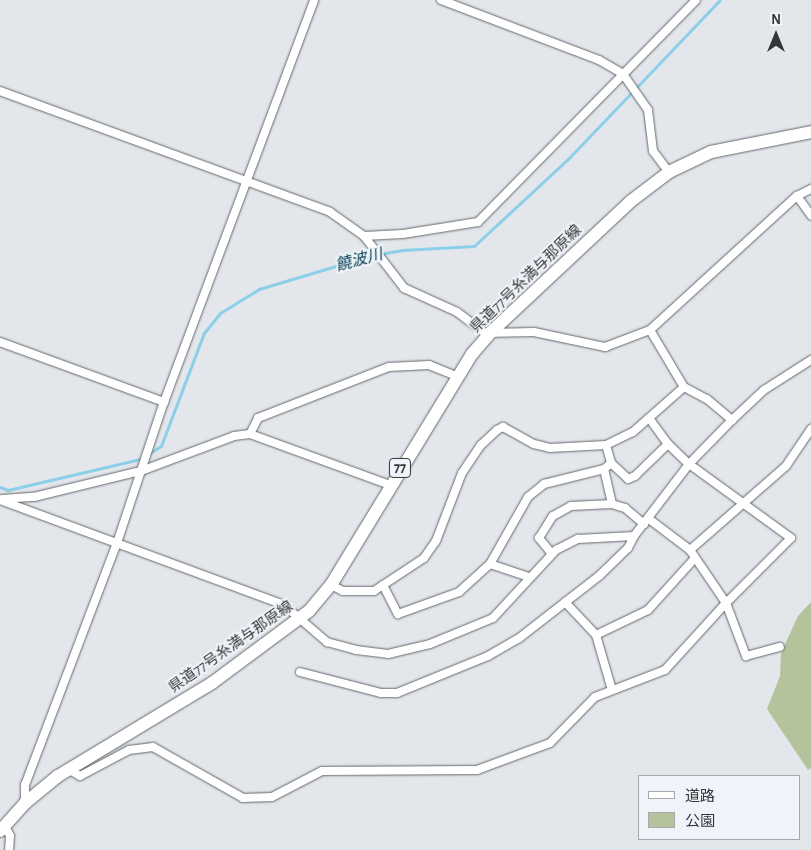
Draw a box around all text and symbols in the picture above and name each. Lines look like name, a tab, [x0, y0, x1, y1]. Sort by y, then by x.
north arrow	[751, 10, 801, 60]
text: N	[771, 13, 781, 27]
street label: 県道77号糸満与那原線	[467, 221, 585, 337]
water label: 饒波川	[333, 245, 385, 275]
road number: 77	[389, 456, 411, 479]
street label: 県道77号糸満与那原線	[165, 597, 297, 697]
legend	[638, 775, 801, 840]
text: 道路	[685, 789, 715, 804]
text: 公園	[685, 814, 715, 829]

